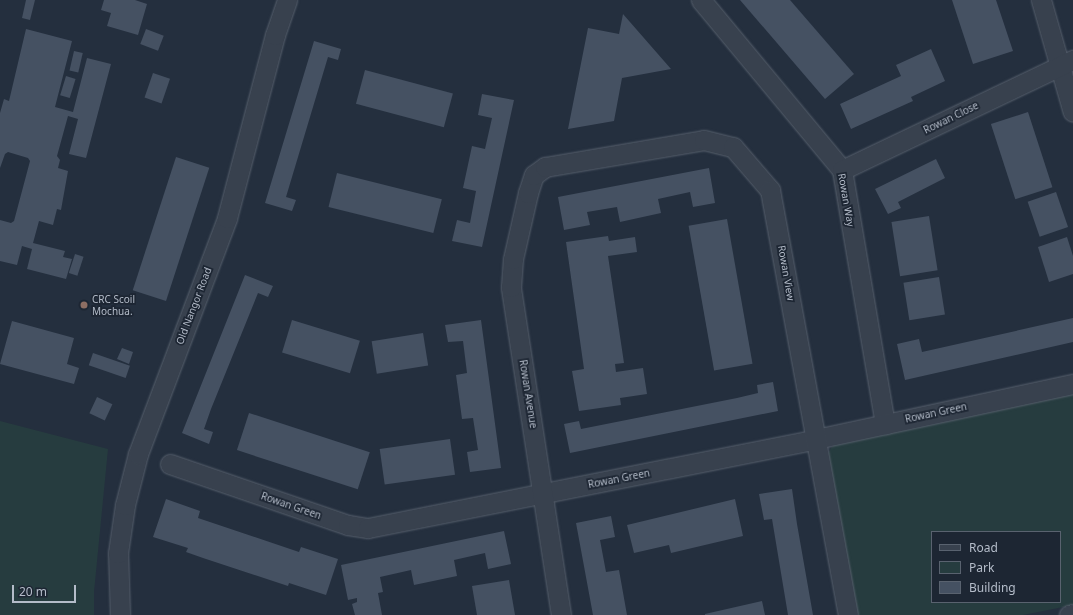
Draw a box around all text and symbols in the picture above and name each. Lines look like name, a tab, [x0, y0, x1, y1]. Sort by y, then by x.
street label: Rowan Close	[922, 100, 980, 136]
street label: Rowan Way	[835, 172, 857, 228]
street label: Rowan View	[775, 244, 797, 302]
street label: Old Nangor Road	[174, 266, 214, 346]
place label: CRC Scoil Mochua.	[92, 293, 135, 316]
marker: CRC Scoil Mochua.	[79, 300, 89, 310]
street label: Rowan Avenue	[517, 359, 539, 429]
street label: Rowan Green	[904, 401, 968, 425]
street label: Rowan Green	[587, 467, 651, 491]
street label: Rowan Green	[259, 490, 323, 522]
legend	[931, 531, 1061, 603]
text: Road	[969, 539, 998, 556]
text: Park	[969, 559, 994, 576]
scale bar	[14, 577, 78, 603]
text: Building	[969, 579, 1016, 596]
text: 20 m	[19, 583, 47, 600]

